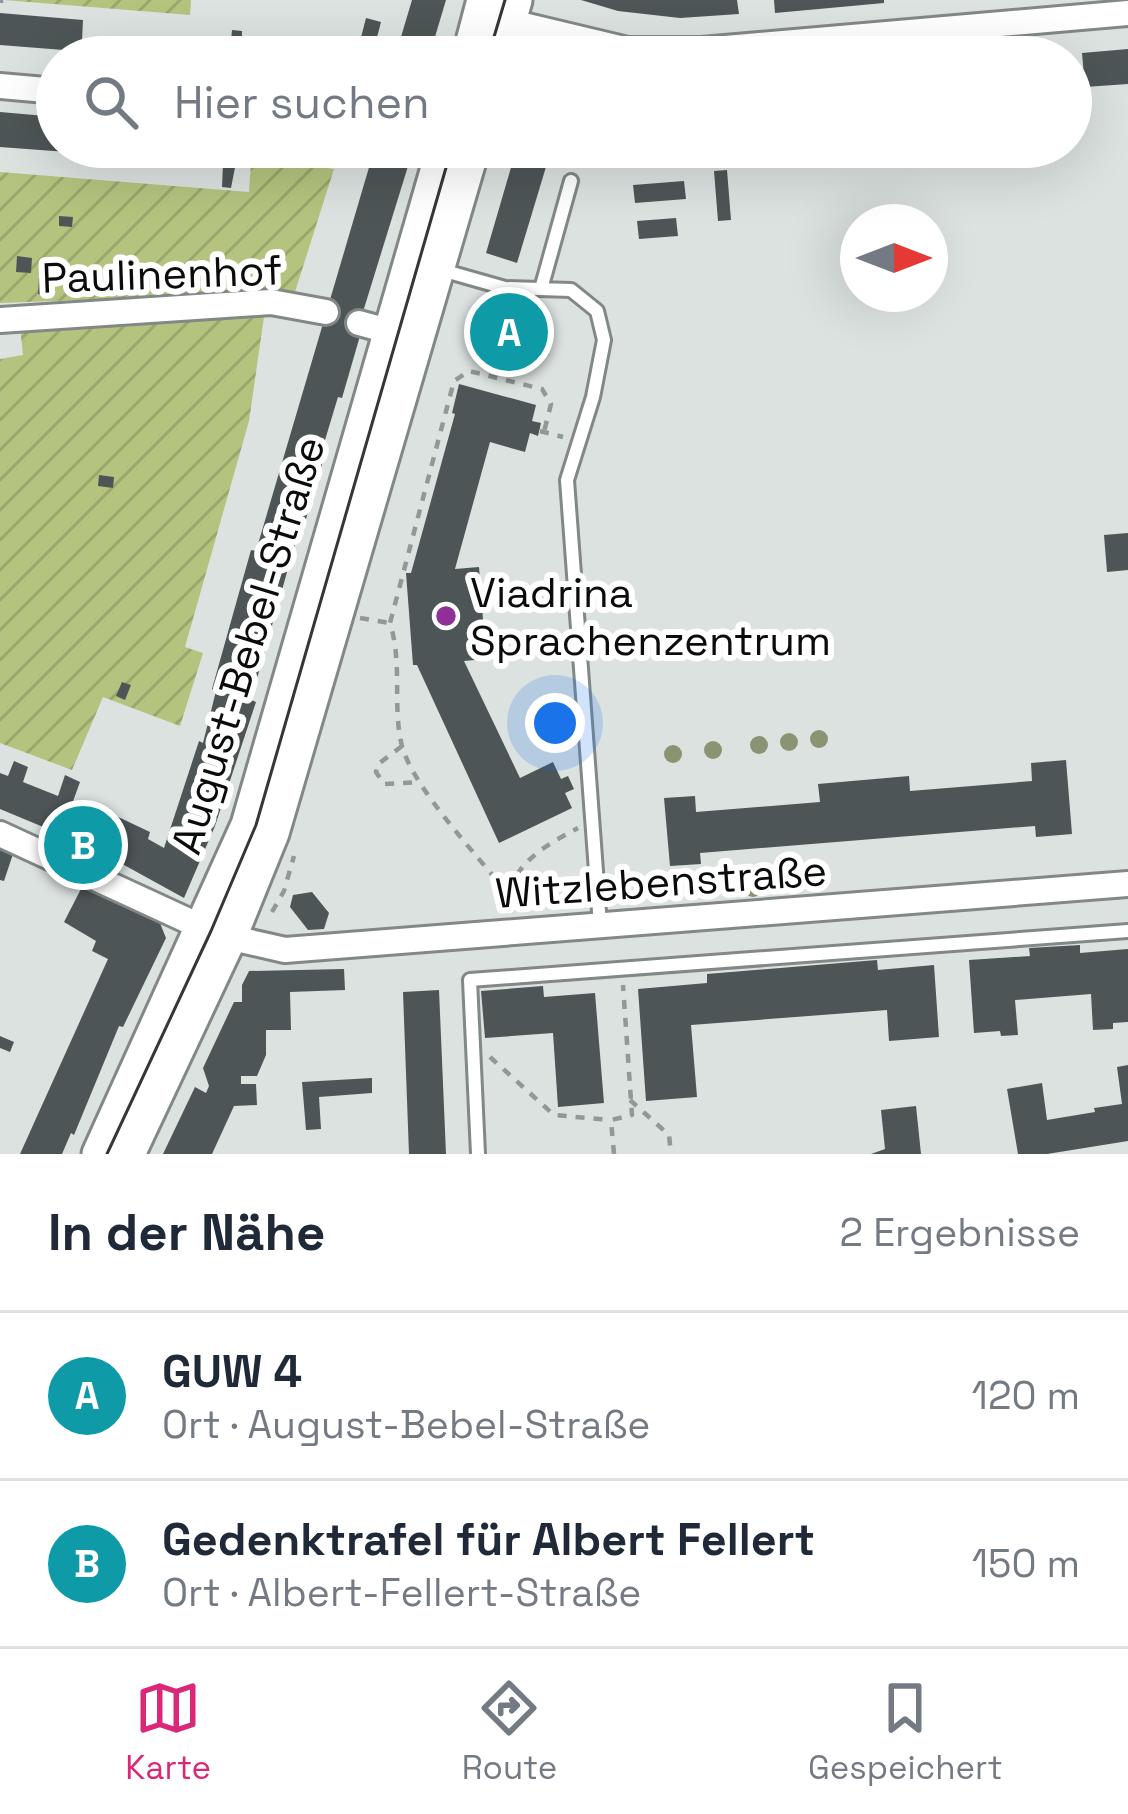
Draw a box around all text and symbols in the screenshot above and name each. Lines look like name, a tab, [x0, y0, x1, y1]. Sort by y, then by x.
search box	[36, 36, 1092, 168]
icon: search	[78, 69, 144, 135]
text: Hier suchen	[174, 74, 430, 131]
north arrow	[840, 204, 948, 312]
street label: Paulinenhof	[41, 243, 283, 305]
pin: A	[470, 287, 548, 377]
street label: August-Bebel-Straße	[159, 430, 337, 860]
place label: Viadrina Sprachenzentrum	[470, 566, 831, 667]
marker: Viadrina Sprachenzentrum	[433, 603, 459, 629]
your location	[525, 693, 585, 753]
pin: B	[44, 800, 122, 890]
street label: Witzlebenstraße	[493, 844, 829, 920]
text: In der Nähe	[48, 1200, 325, 1265]
text: 2 Ergebnisse	[840, 1208, 1080, 1257]
text: GUW 4	[162, 1343, 302, 1400]
text: A	[75, 1371, 99, 1420]
text: 120 m	[972, 1371, 1080, 1420]
text: Ort · August-Bebel-Straße	[162, 1400, 650, 1449]
text: Gedenktrafel für Albert Fellert	[162, 1511, 815, 1568]
text: B	[74, 1539, 100, 1588]
text: 150 m	[972, 1539, 1080, 1588]
text: Ort · Albert-Fellert-Straße	[162, 1568, 641, 1617]
tab: Karte	[125, 1675, 211, 1789]
tab: Route	[462, 1675, 557, 1789]
tab: Gespeichert	[808, 1675, 1003, 1789]

